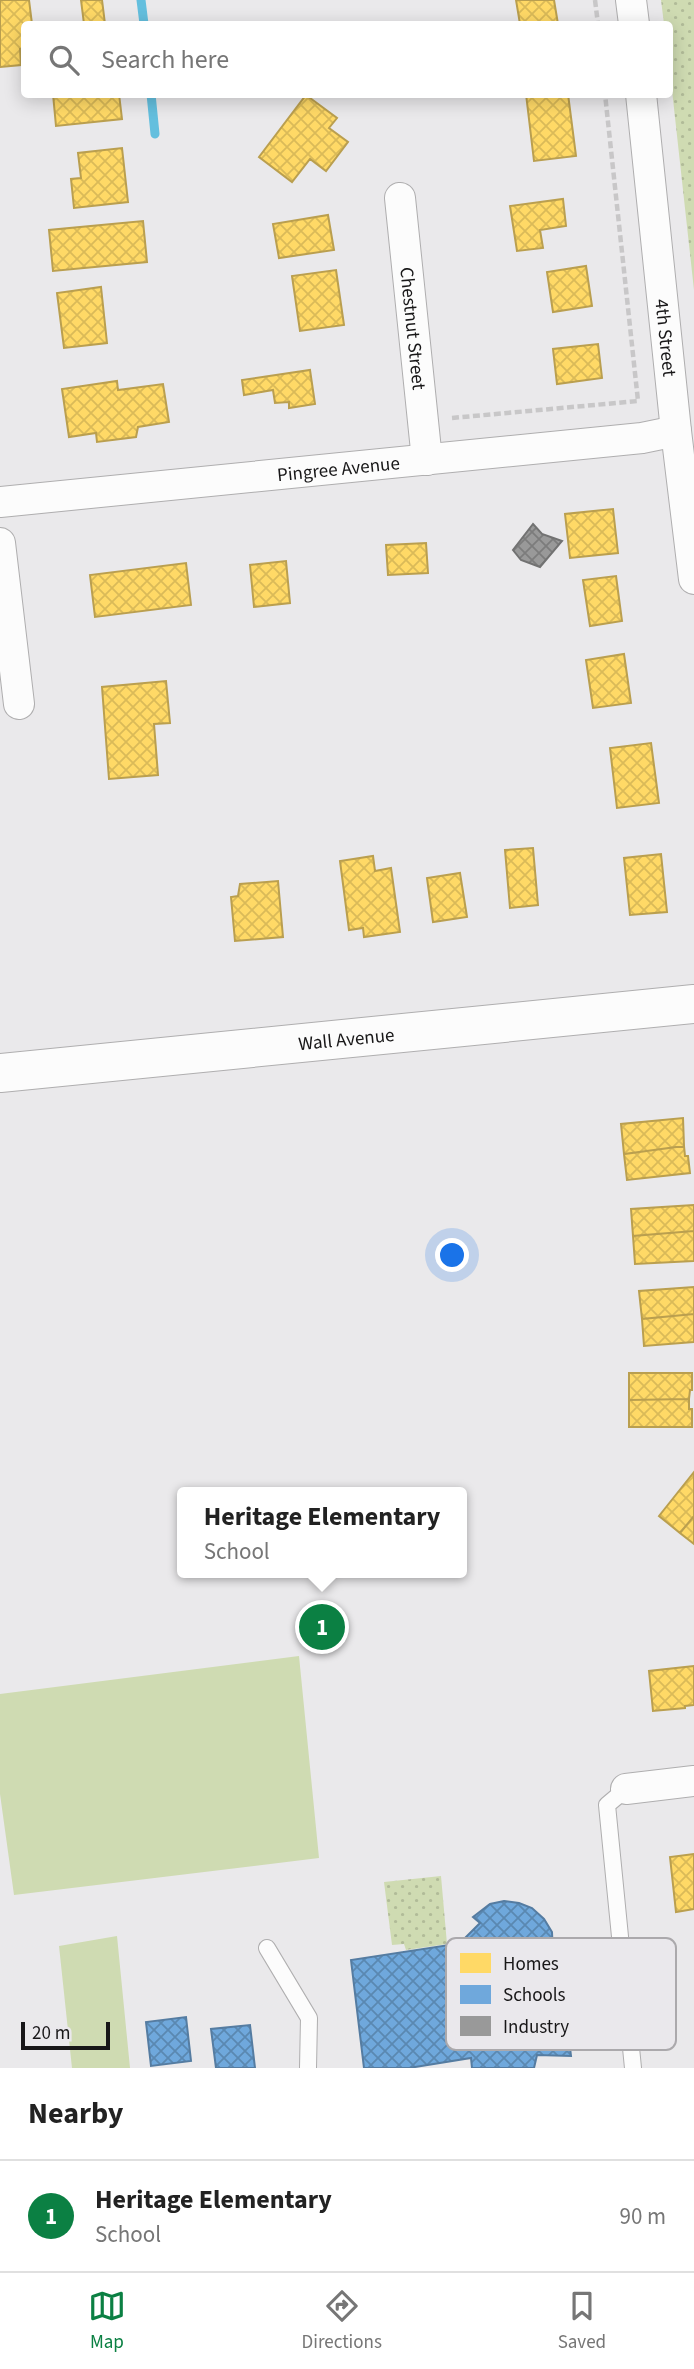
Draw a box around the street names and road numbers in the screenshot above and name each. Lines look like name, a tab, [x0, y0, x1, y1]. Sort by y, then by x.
street label: Chestnut Street	[392, 266, 432, 392]
street label: 4th Street	[647, 298, 682, 378]
street label: Pingree Avenue	[276, 450, 401, 489]
street label: Wall Avenue	[297, 1022, 396, 1058]

